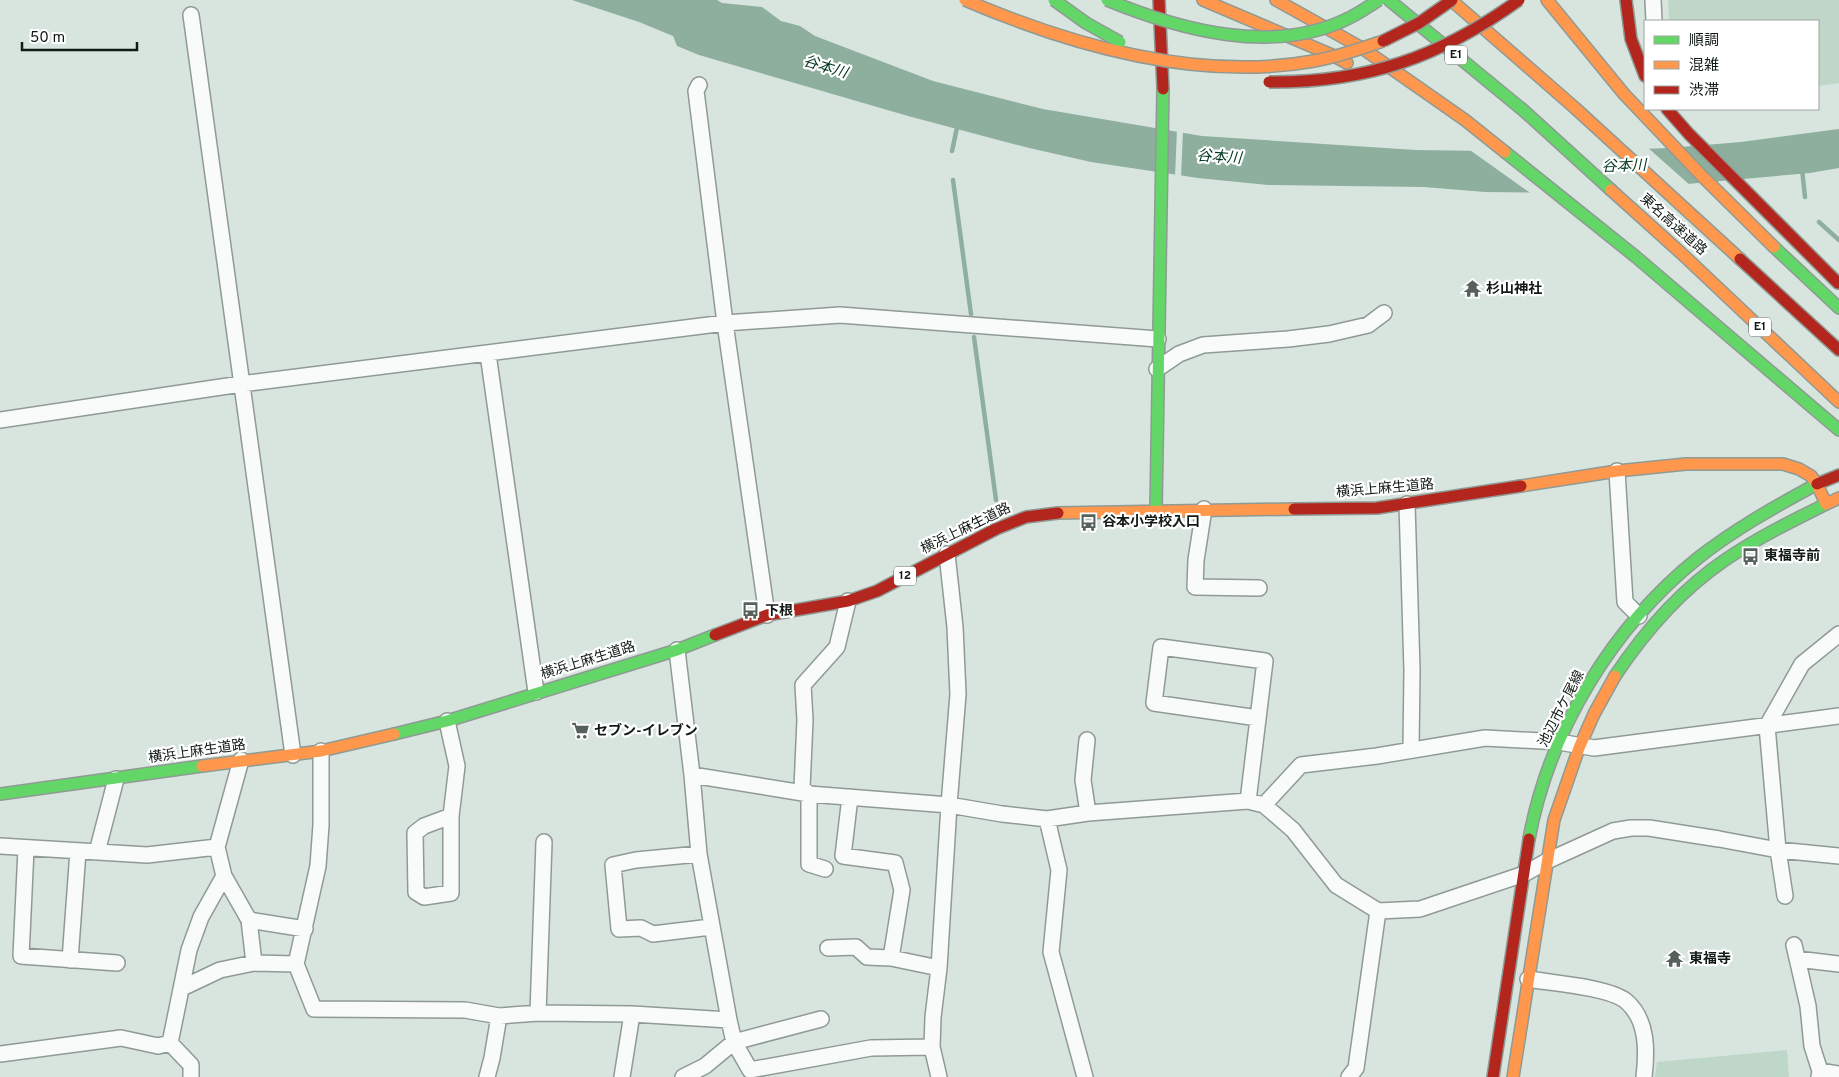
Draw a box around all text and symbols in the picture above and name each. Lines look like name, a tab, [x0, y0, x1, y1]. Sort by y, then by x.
scale bar	[22, 20, 138, 52]
legend	[1644, 20, 1819, 110]
text: 50 m	[30, 29, 65, 48]
text: 順調	[1689, 32, 1719, 51]
road number: E1	[1445, 46, 1467, 64]
water label: 谷本川	[801, 52, 851, 84]
text: 混雑	[1689, 57, 1719, 76]
text: 渋滞	[1689, 82, 1719, 101]
water label: 谷本川	[1196, 147, 1244, 169]
water label: 谷本川	[1601, 157, 1649, 177]
street label: 東名高速道路	[1636, 191, 1710, 259]
temple icon: 杉山神社	[1462, 279, 1482, 299]
place label: 杉山神社	[1486, 280, 1542, 298]
road number: E1	[1749, 318, 1771, 337]
street label: 横浜上麻生道路	[1335, 476, 1435, 502]
street label: 横浜上麻生道路	[918, 500, 1014, 558]
bus stop icon: 谷本小学校入口	[1078, 512, 1098, 532]
place label: 谷本小学校入口	[1102, 514, 1200, 531]
bus stop icon: 東福寺前	[1740, 546, 1760, 566]
place label: 東福寺前	[1764, 547, 1820, 565]
road number: 12	[894, 566, 916, 586]
bus stop icon: 下根	[741, 601, 761, 621]
place label: 下根	[765, 603, 793, 620]
street label: 横浜上麻生道路	[539, 639, 637, 683]
street label: 池辺市ケ尾線	[1535, 668, 1589, 750]
supermarket icon: セブン-イレブン	[570, 721, 590, 741]
place label: セブン-イレブン	[594, 722, 698, 740]
street label: 横浜上麻生道路	[147, 737, 247, 767]
temple icon: 東福寺	[1665, 949, 1685, 969]
place label: 東福寺	[1689, 951, 1731, 968]

